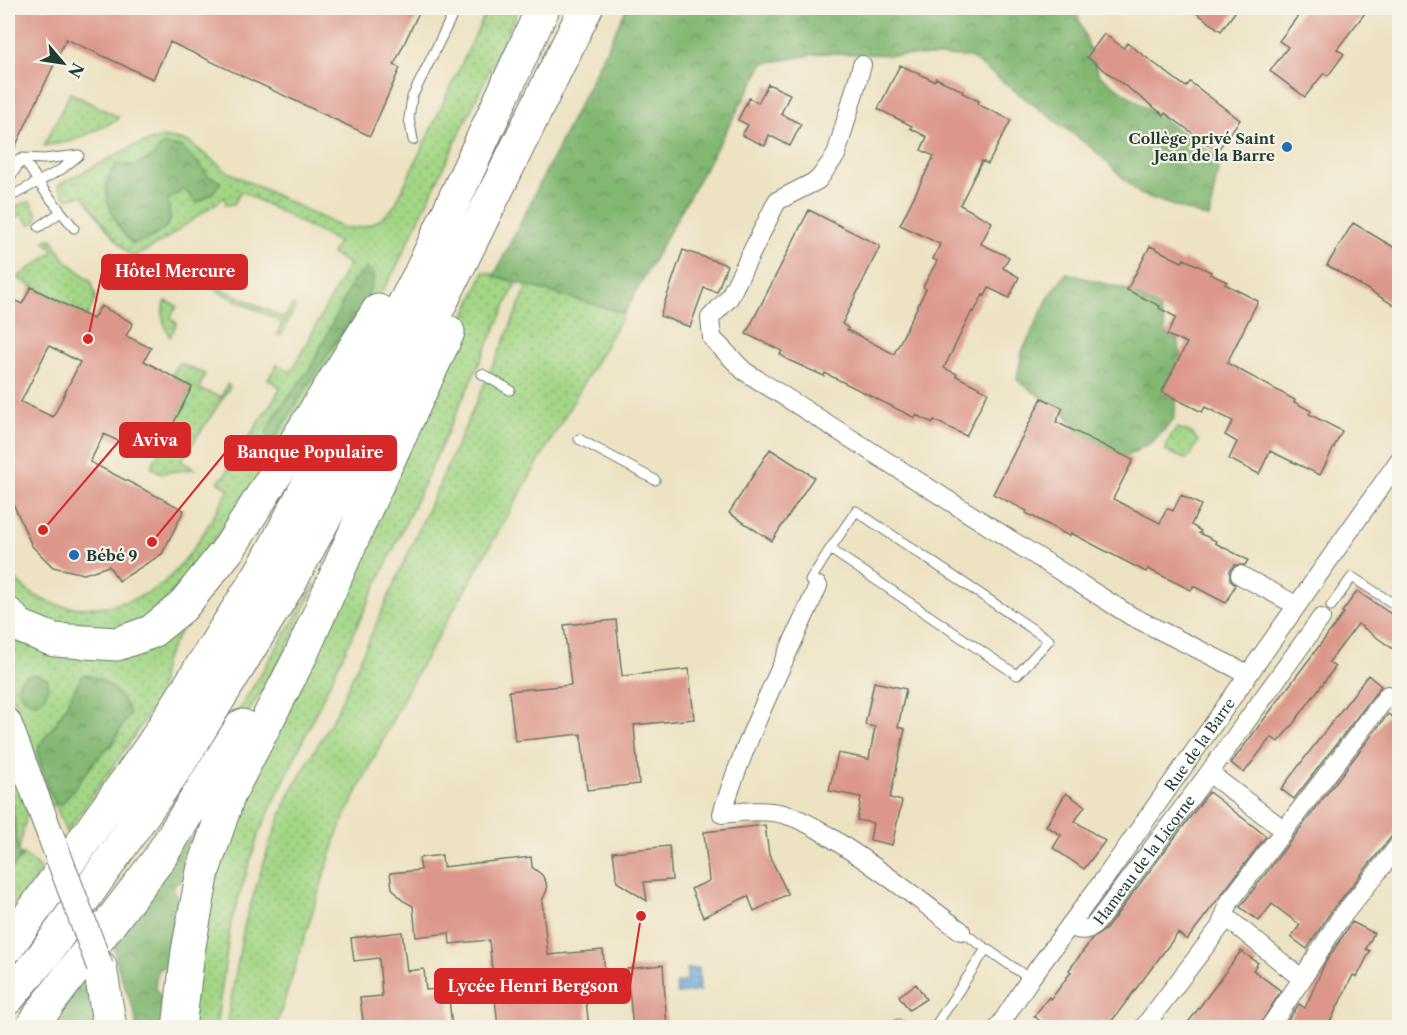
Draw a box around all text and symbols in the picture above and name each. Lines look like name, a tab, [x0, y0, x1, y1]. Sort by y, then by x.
north arrow	[33, 33, 93, 93]
text: N	[64, 59, 88, 81]
place label: Collège privé Saint Jean de la Barre	[1129, 129, 1275, 165]
marker: Collège privé Saint Jean de la Barre	[1280, 140, 1294, 154]
callout: Hôtel Mercure	[102, 255, 247, 289]
text: Hôtel Mercure	[115, 261, 236, 281]
callout: Aviva	[120, 423, 190, 457]
text: Aviva	[131, 430, 178, 450]
callout: Banque Populaire	[225, 436, 396, 470]
text: Banque Populaire	[237, 442, 384, 462]
place label: Bébé 9	[86, 546, 138, 565]
marker: Bébé 9	[67, 548, 81, 562]
street label: Rue de la Barre	[1160, 694, 1239, 794]
street label: Hameau de la Licorne	[1089, 791, 1199, 928]
callout: Lycée Henri Bergson	[435, 969, 630, 1003]
text: Lycée Henri Bergson	[448, 976, 618, 996]

